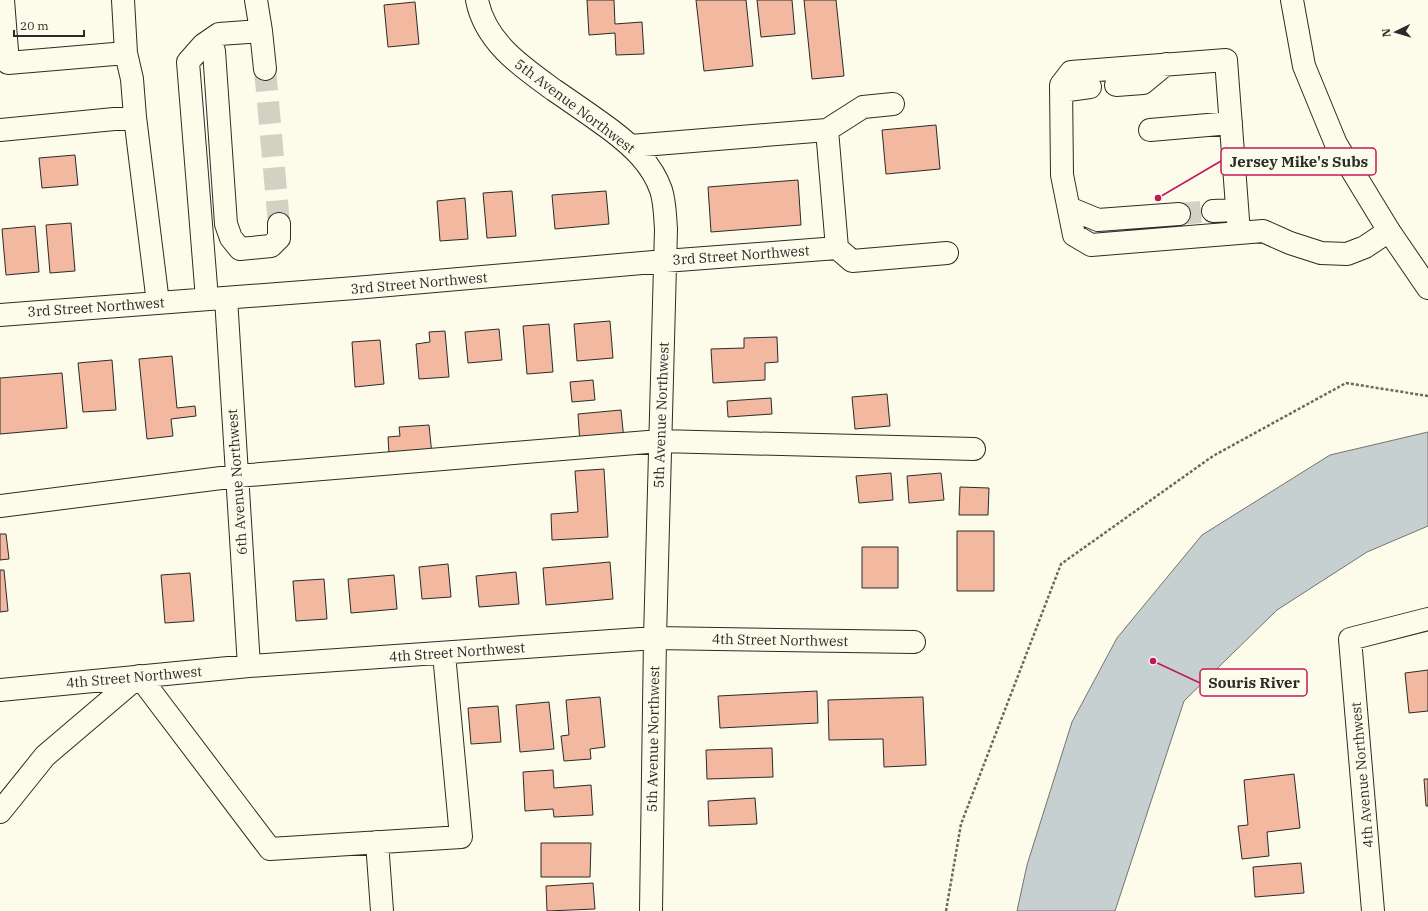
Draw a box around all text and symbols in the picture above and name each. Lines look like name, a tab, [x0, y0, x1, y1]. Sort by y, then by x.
scale bar	[14, 12, 84, 38]
north arrow	[1376, 12, 1416, 52]
text: 20 m	[20, 18, 49, 33]
text: N	[1379, 28, 1393, 38]
street label: 5th Avenue Northwest	[511, 55, 639, 157]
callout: Jersey Mike's Subs	[1221, 148, 1376, 175]
text: Jersey Mike's Subs	[1230, 152, 1368, 171]
street label: 3rd Street Northwest	[672, 241, 810, 269]
street label: 3rd Street Northwest	[350, 268, 488, 298]
street label: 3rd Street Northwest	[27, 293, 165, 321]
street label: 5th Avenue Northwest	[649, 342, 673, 488]
street label: 6th Avenue Northwest	[223, 408, 251, 556]
street label: 4th Street Northwest	[712, 630, 848, 650]
street label: 4th Street Northwest	[388, 638, 526, 666]
street label: 4th Street Northwest	[65, 662, 203, 692]
street label: 5th Avenue Northwest	[643, 666, 663, 812]
callout: Souris River	[1200, 669, 1307, 696]
text: Souris River	[1208, 673, 1300, 692]
street label: 4th Avenue Northwest	[1347, 701, 1377, 849]

